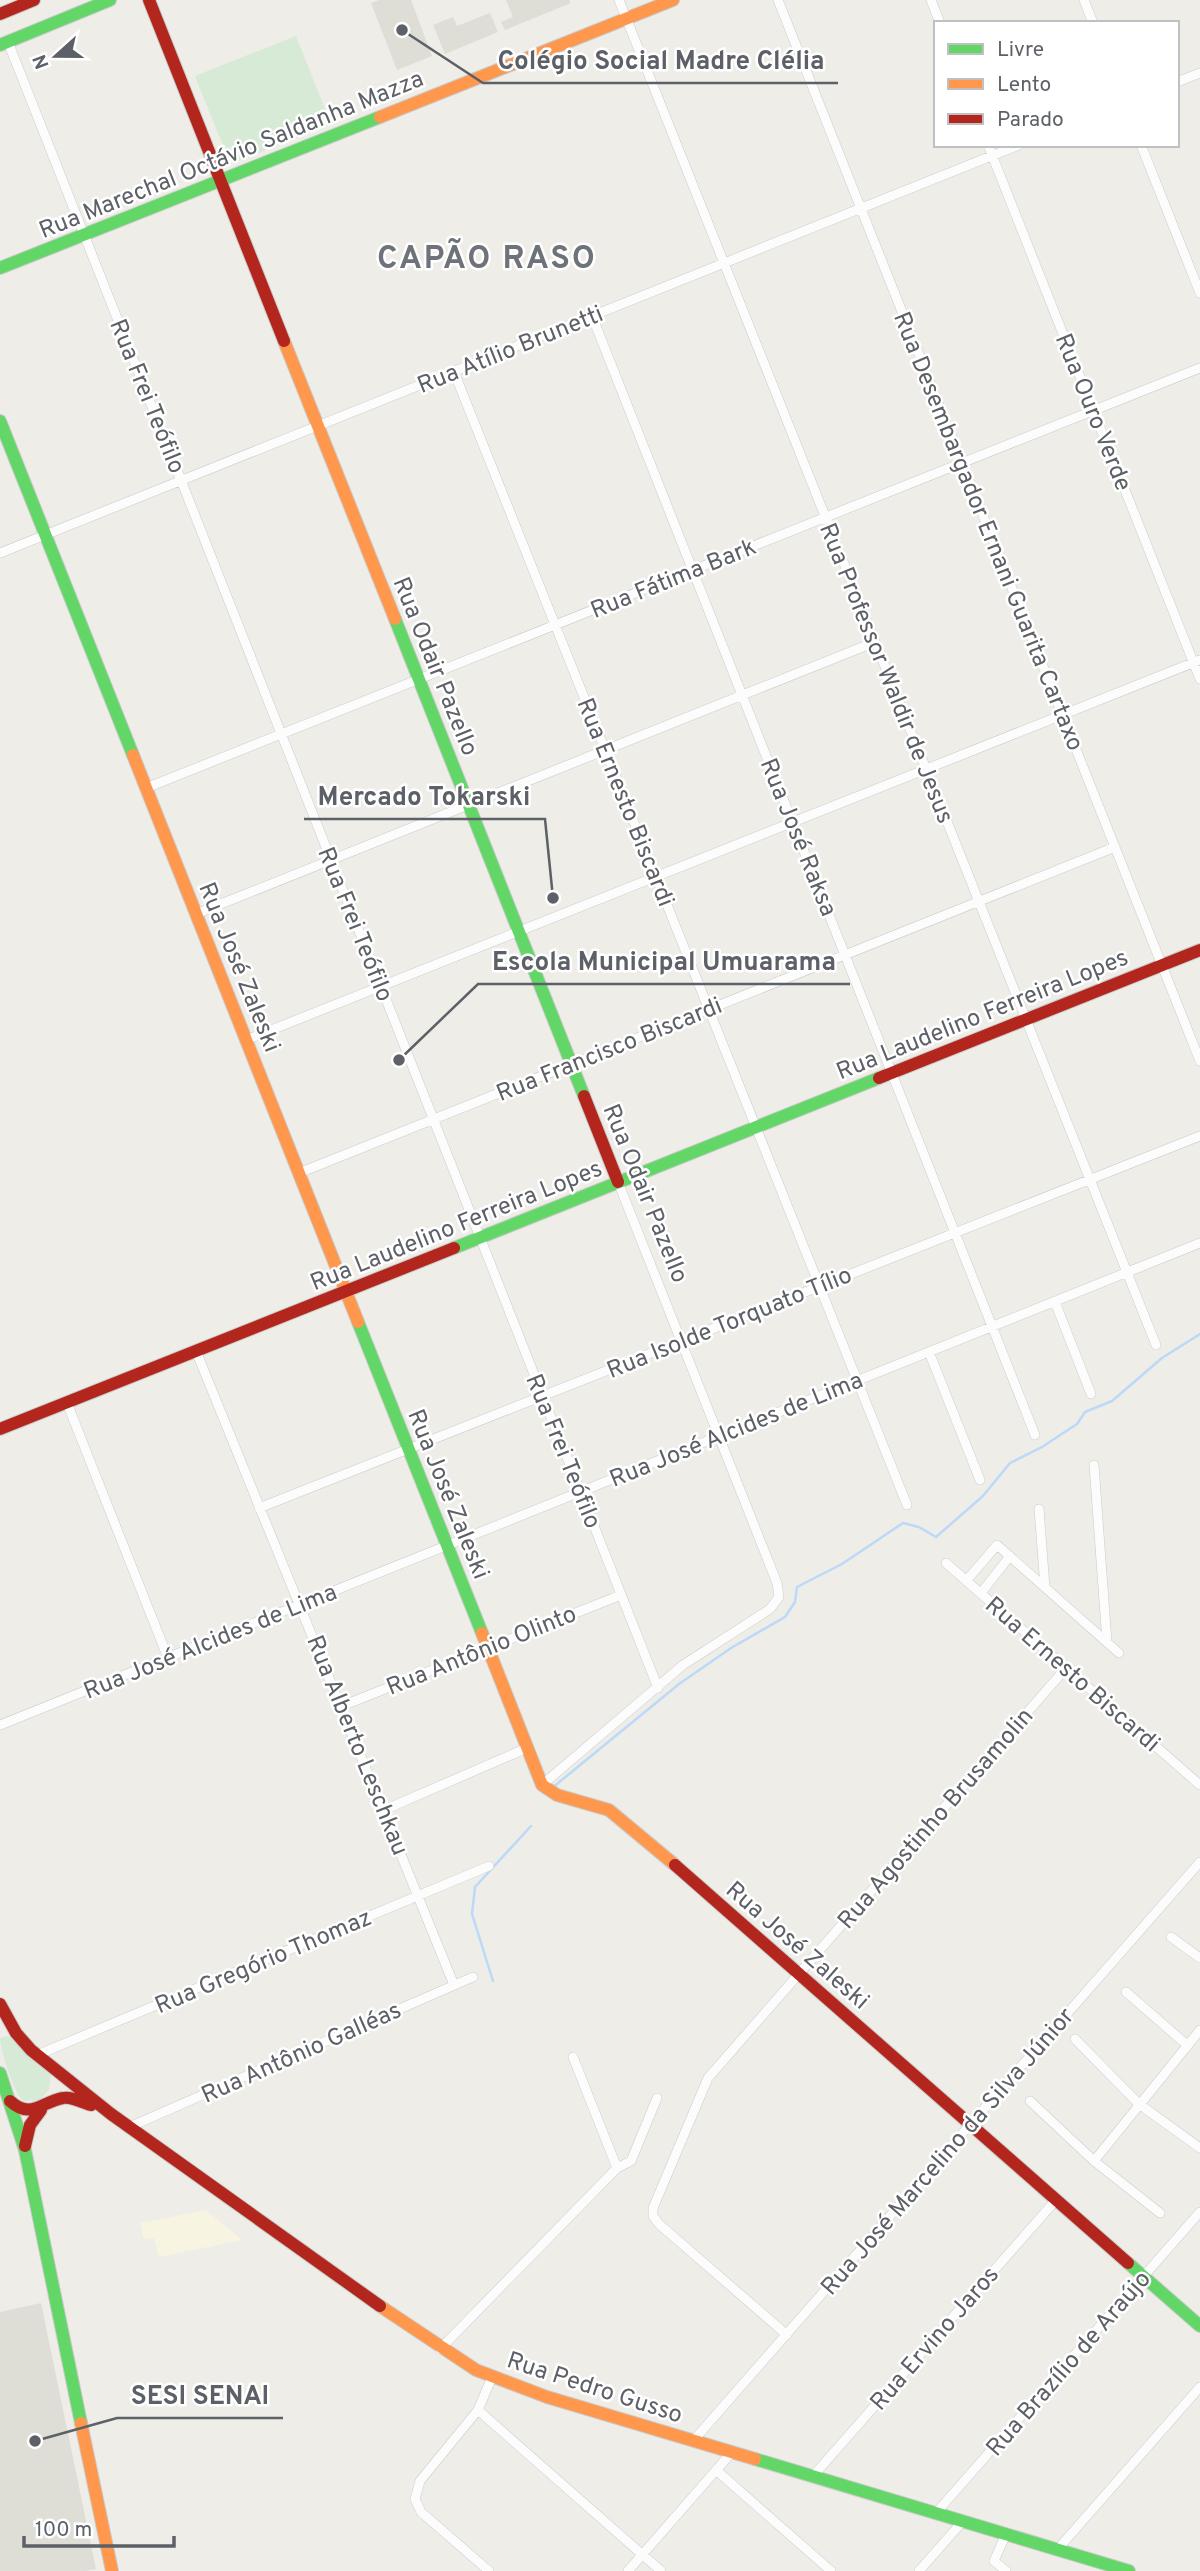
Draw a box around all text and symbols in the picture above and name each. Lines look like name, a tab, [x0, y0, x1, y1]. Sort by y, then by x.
north arrow	[21, 21, 91, 91]
legend	[934, 21, 1179, 147]
callout: Colégio Social Madre Clélia	[483, 36, 838, 83]
text: Livre	[997, 37, 1044, 64]
text: Colégio Social Madre Clélia	[497, 46, 825, 79]
text: N	[28, 51, 56, 72]
street label: Rua Marechal Octávio Saldanha Mazza	[35, 65, 428, 247]
text: Lento	[997, 72, 1051, 99]
text: Parado	[997, 107, 1064, 134]
district label: CAPÃO RASO	[377, 238, 597, 280]
street label: Rua Atílio Brunetti	[413, 300, 608, 402]
street label: Rua Desembargador Ernani Guarita Cartaxo	[885, 308, 1089, 756]
street label: Rua Frei Teófilo	[102, 315, 191, 478]
street label: Rua Ouro Verde	[1047, 330, 1137, 496]
street label: Rua Professor Waldir de Jesus	[811, 519, 959, 828]
street label: Rua Fátima Bark	[587, 533, 761, 627]
street label: Rua Odair Pazello	[385, 573, 484, 760]
street label: Rua Ernesto Biscardi	[569, 694, 680, 911]
street label: Rua José Raksa	[752, 754, 842, 921]
callout: Mercado Tokarski	[304, 772, 545, 819]
text: Mercado Tokarski	[318, 782, 530, 815]
street label: Rua Frei Teófilo	[310, 843, 399, 1006]
street label: Rua José Zaleski	[190, 878, 286, 1057]
callout: Escola Municipal Umuarama	[478, 937, 850, 984]
street label: Rua Laudelino Ferreira Lopes	[832, 944, 1133, 1088]
text: Escola Municipal Umuarama	[492, 947, 836, 980]
street label: Rua Francisco Biscardi	[492, 992, 727, 1110]
street label: Rua Odair Pazello	[595, 1100, 694, 1287]
street label: Rua Laudelino Ferreira Lopes	[306, 1155, 607, 1299]
street label: Rua Isolde Torquato Tílio	[603, 1261, 857, 1387]
street label: Rua José Alcides de Lima	[606, 1366, 868, 1495]
street label: Rua Frei Teófilo	[518, 1370, 607, 1533]
street label: Rua José Zaleski	[399, 1405, 495, 1584]
street label: Rua José Alcides de Lima	[80, 1578, 342, 1707]
street label: Rua Ernesto Biscardi	[978, 1591, 1165, 1760]
street label: Rua Antônio Olinto	[382, 1600, 581, 1704]
street label: Rua Alberto Leschkau	[298, 1631, 414, 1860]
street label: Rua Agostinho Brusamolin	[832, 1702, 1041, 1936]
street label: Rua José Zaleski	[719, 1876, 875, 2017]
street label: Rua Gregório Thomaz	[151, 1904, 377, 2022]
street label: Rua Antônio Galléas	[197, 1996, 406, 2111]
street label: Rua José Marcelino da Silva Júnior	[815, 2002, 1082, 2302]
street label: Rua Ervino Jaros	[865, 2261, 1006, 2418]
street label: Rua Brazílio de Araújo	[981, 2265, 1158, 2463]
street label: Rua Pedro Gusso	[503, 2346, 686, 2431]
callout: SESI SENAI	[117, 2371, 283, 2418]
text: SESI SENAI	[131, 2381, 269, 2414]
scale bar	[24, 2504, 175, 2548]
text: 100 m	[35, 2517, 92, 2544]

